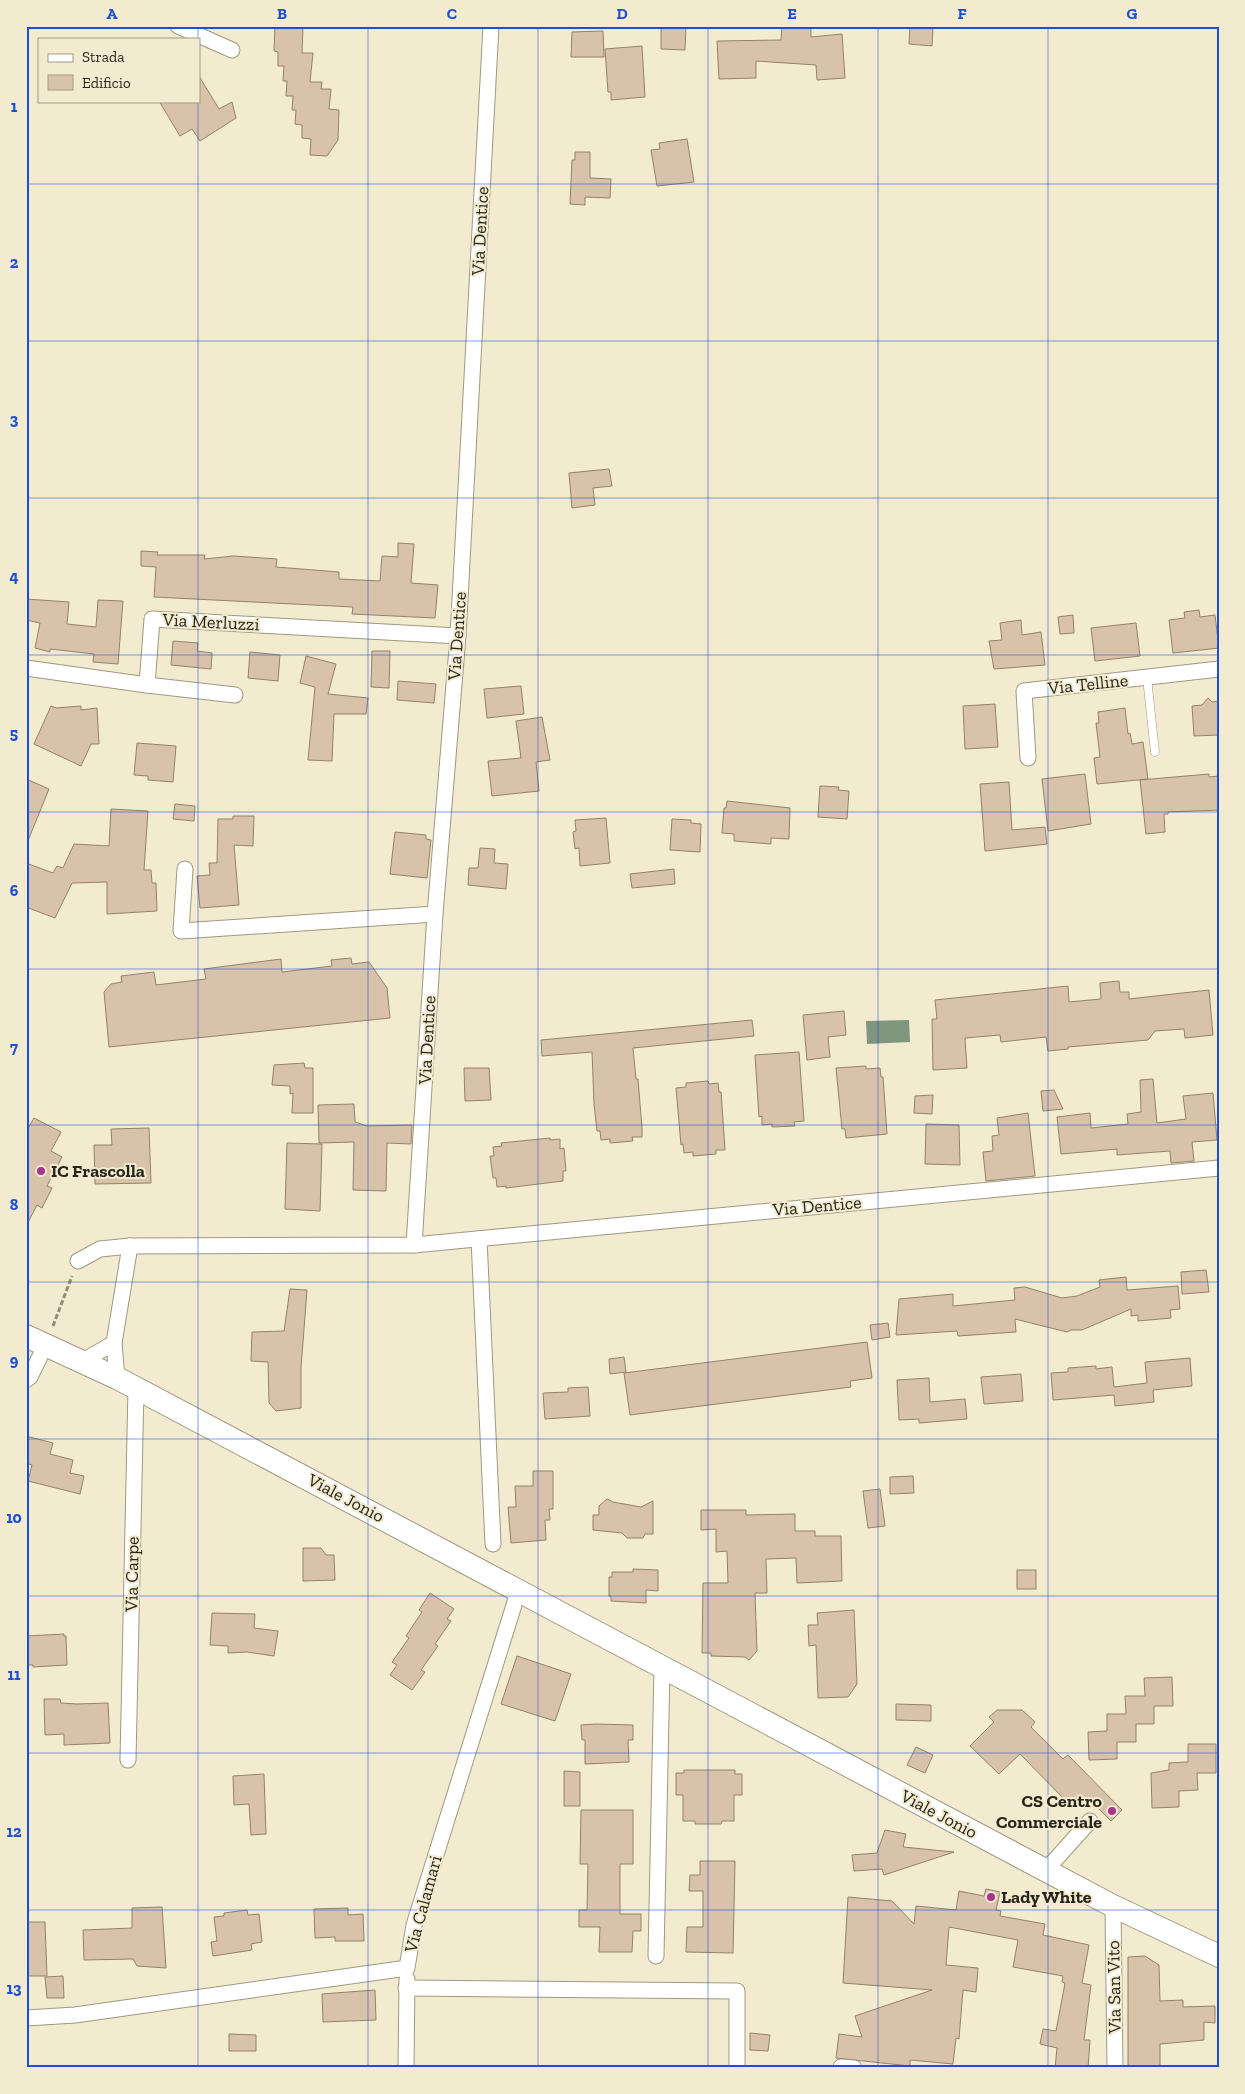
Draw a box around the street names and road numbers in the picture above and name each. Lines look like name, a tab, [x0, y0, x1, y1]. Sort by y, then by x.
street label: Via Dentice	[467, 186, 493, 277]
street label: Via Dentice	[443, 591, 471, 682]
street label: Via Merluzzi	[161, 608, 260, 636]
street label: Via Telline	[1046, 669, 1129, 699]
street label: Via Dentice	[414, 995, 440, 1086]
street label: Via Dentice	[771, 1191, 862, 1221]
street label: Viale Jonio	[303, 1468, 388, 1527]
street label: Via Carpe	[120, 1536, 144, 1613]
street label: Viale Jonio	[896, 1784, 981, 1843]
street label: Via Calamari	[399, 1853, 447, 1956]
street label: Via San Vito	[1102, 1940, 1126, 2035]

